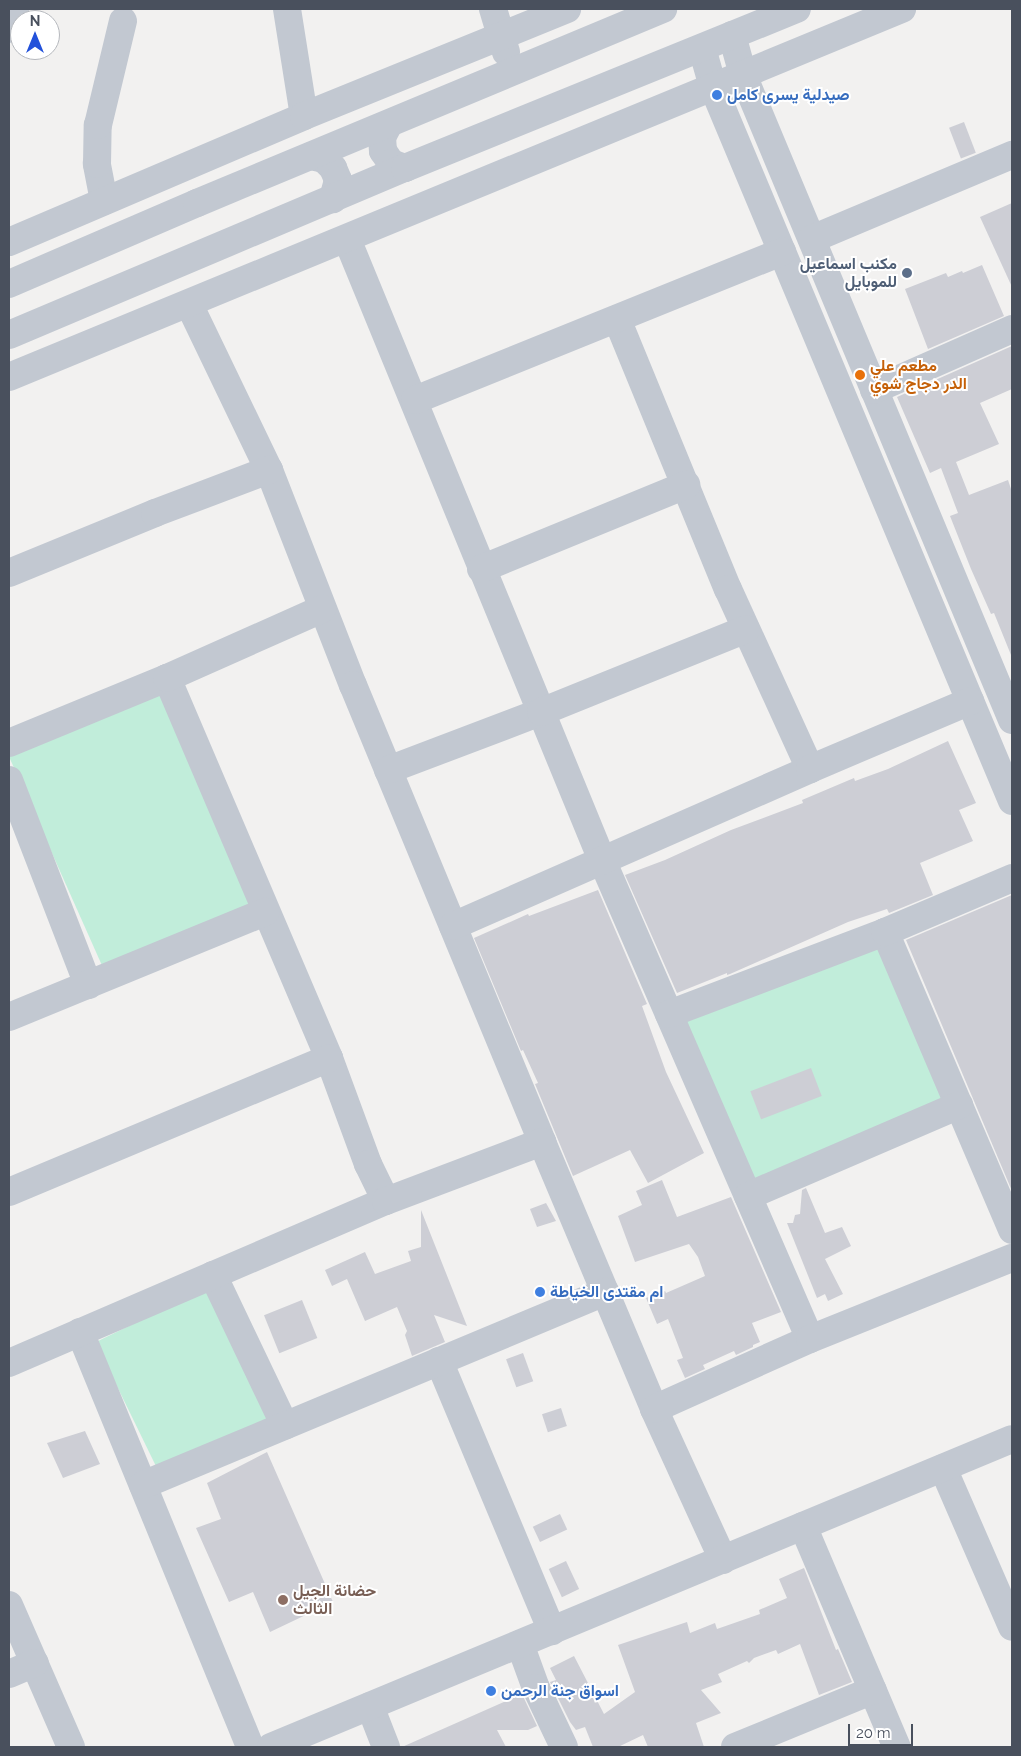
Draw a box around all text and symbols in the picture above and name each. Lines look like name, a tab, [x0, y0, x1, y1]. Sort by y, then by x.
north arrow	[10, 10, 60, 60]
text: N	[30, 13, 40, 29]
place label: صيدلية يسرى كامل	[727, 85, 850, 105]
marker: صيدلية يسرى كامل	[711, 89, 723, 101]
place label: مكنب اسماعيل للموبايل	[800, 254, 897, 292]
marker: مكنب اسماعيل للموبايل	[901, 267, 913, 279]
place label: مطعم علي الدر دجاج شوي	[870, 356, 967, 394]
marker: مطعم علي الدر دجاج شوي	[854, 369, 866, 381]
place label: ام مقتدى الخياطة	[550, 1282, 663, 1302]
marker: ام مقتدى الخياطة	[534, 1286, 546, 1298]
place label: حضانة الجيل الثالث	[293, 1581, 376, 1619]
marker: حضانة الجيل الثالث	[277, 1594, 289, 1606]
place label: اسواق جنة الرحمن	[501, 1681, 619, 1701]
marker: اسواق جنة الرحمن	[485, 1685, 497, 1697]
scale bar	[851, 1714, 916, 1746]
text: 20 m	[856, 1724, 891, 1742]

